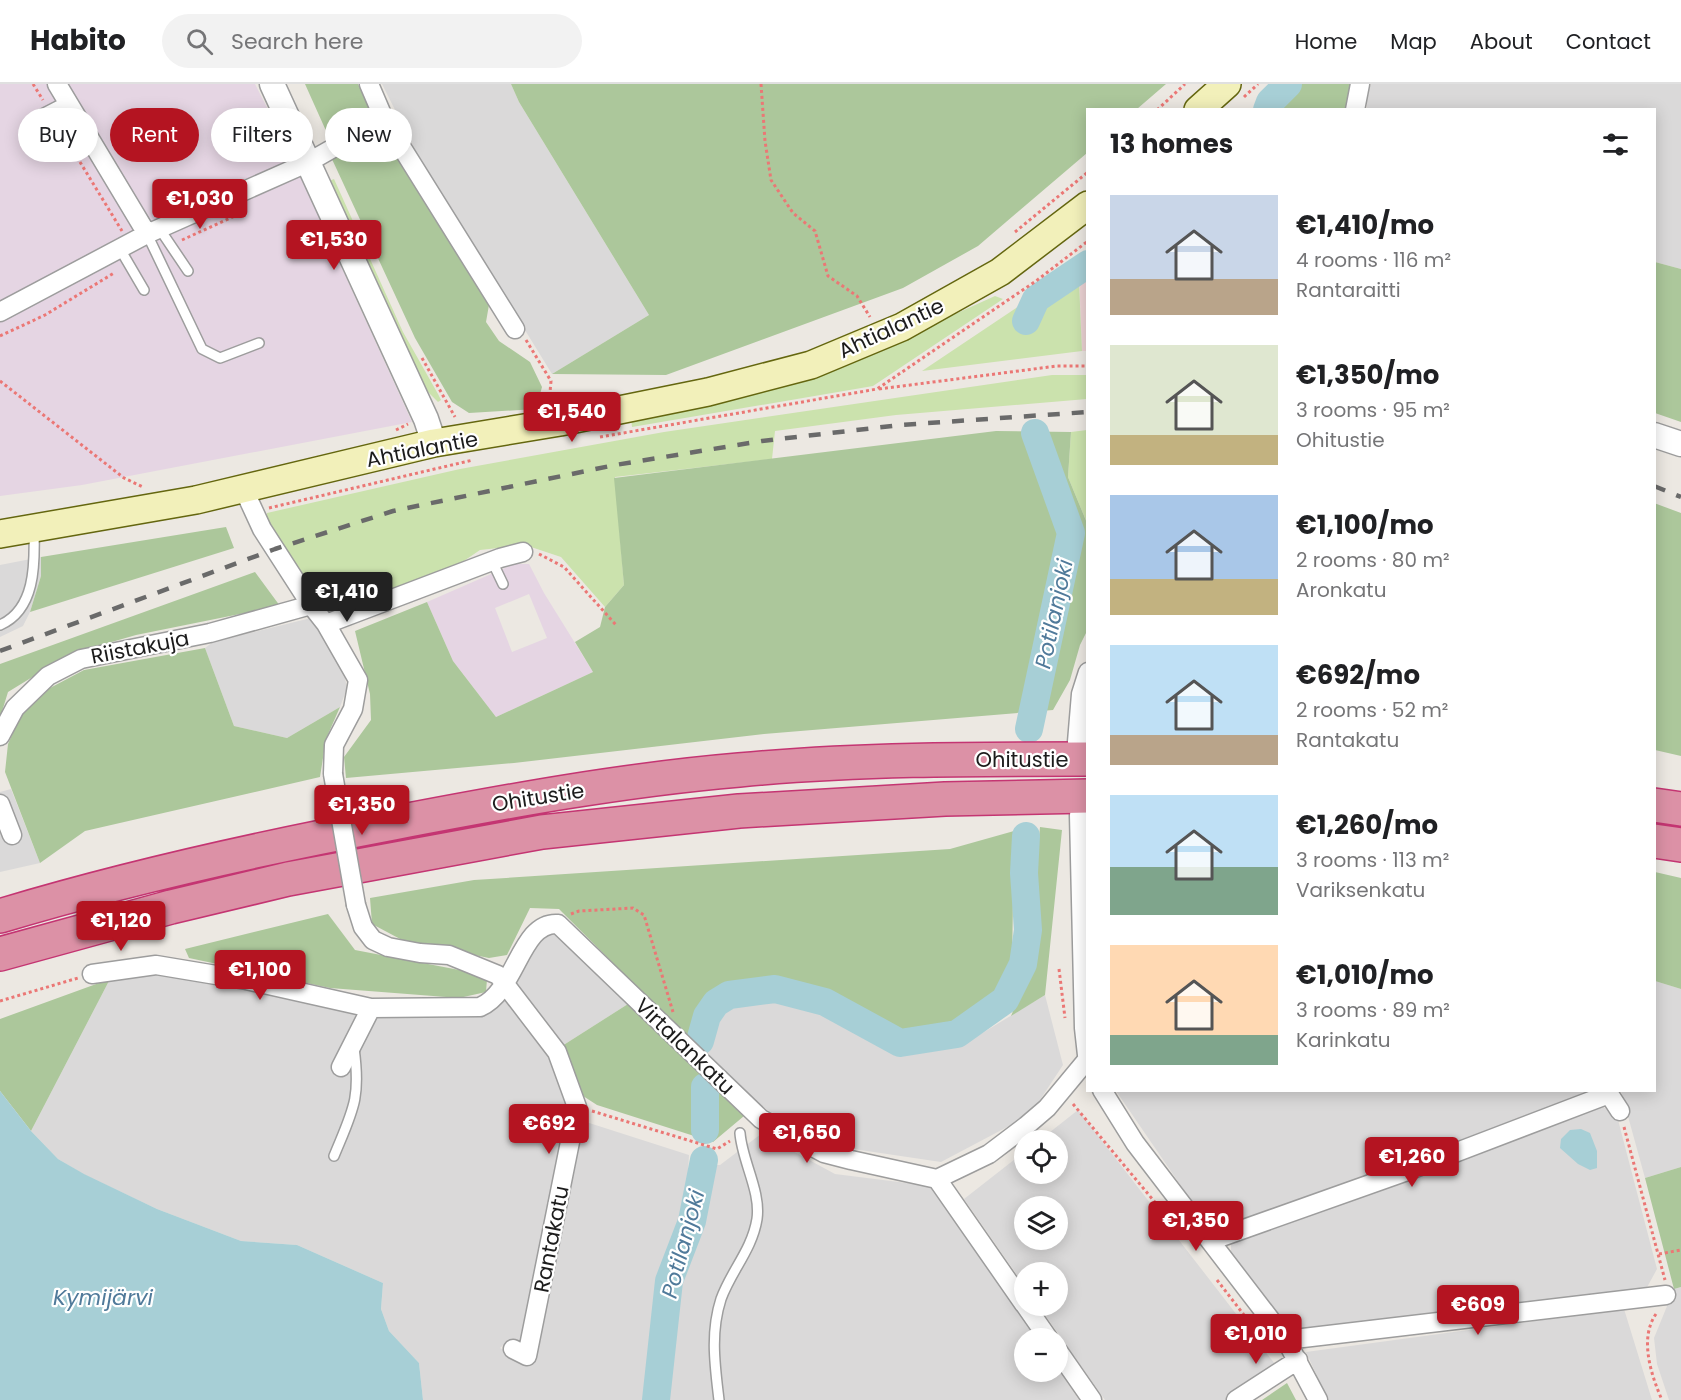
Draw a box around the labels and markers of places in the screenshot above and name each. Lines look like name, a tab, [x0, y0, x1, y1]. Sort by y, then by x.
pin: €1,030	[151, 179, 249, 230]
pin: €1,530	[285, 220, 383, 271]
pin: €1,540	[523, 392, 621, 443]
pin: €1,410	[298, 572, 396, 623]
pin: €1,350	[313, 785, 411, 836]
pin: €1,120	[72, 901, 170, 952]
pin: €1,100	[211, 950, 309, 1001]
pin: €692	[513, 1104, 585, 1155]
pin: €1,650	[758, 1113, 856, 1164]
pin: €1,260	[1363, 1137, 1461, 1188]
pin: €1,350	[1147, 1201, 1245, 1252]
pin: €609	[1442, 1285, 1514, 1336]
pin: €1,010	[1207, 1314, 1305, 1365]

